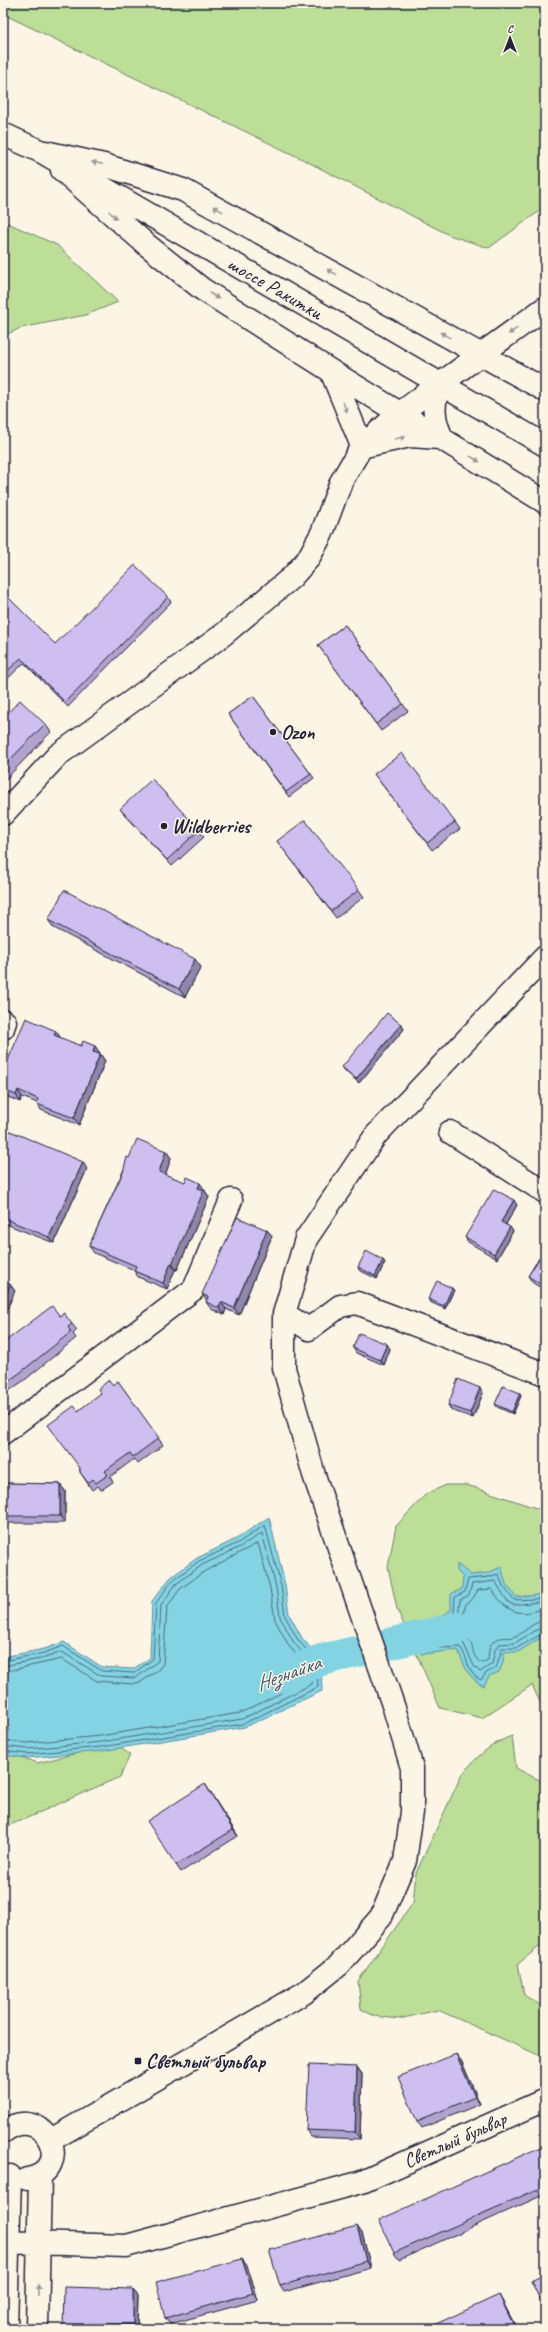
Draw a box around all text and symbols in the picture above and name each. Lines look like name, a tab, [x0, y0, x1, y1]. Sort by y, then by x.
north arrow	[490, 18, 530, 58]
text: С	[507, 21, 514, 35]
one-way arrow	[91, 160, 103, 166]
one-way arrow	[212, 206, 224, 213]
one-way arrow	[108, 210, 118, 219]
street label: шоссе Ракитки	[223, 251, 328, 326]
one-way arrow	[326, 269, 337, 276]
one-way arrow	[208, 293, 220, 300]
one-way arrow	[508, 327, 518, 335]
one-way arrow	[439, 332, 451, 339]
one-way arrow	[342, 401, 349, 413]
one-way arrow	[394, 435, 406, 441]
one-way arrow	[470, 455, 480, 463]
place label: Ozon	[281, 720, 315, 745]
marker: Ozon	[268, 727, 278, 737]
place label: Wildberries	[172, 814, 252, 839]
marker: Wildberries	[159, 821, 169, 831]
water label: Незнайка	[252, 1649, 326, 1698]
place label: Светлый бульвар	[146, 2049, 267, 2074]
marker: Светлый бульвар	[133, 2056, 143, 2066]
street label: Светлый бульвар	[400, 2106, 512, 2174]
one-way arrow	[34, 2284, 41, 2296]

